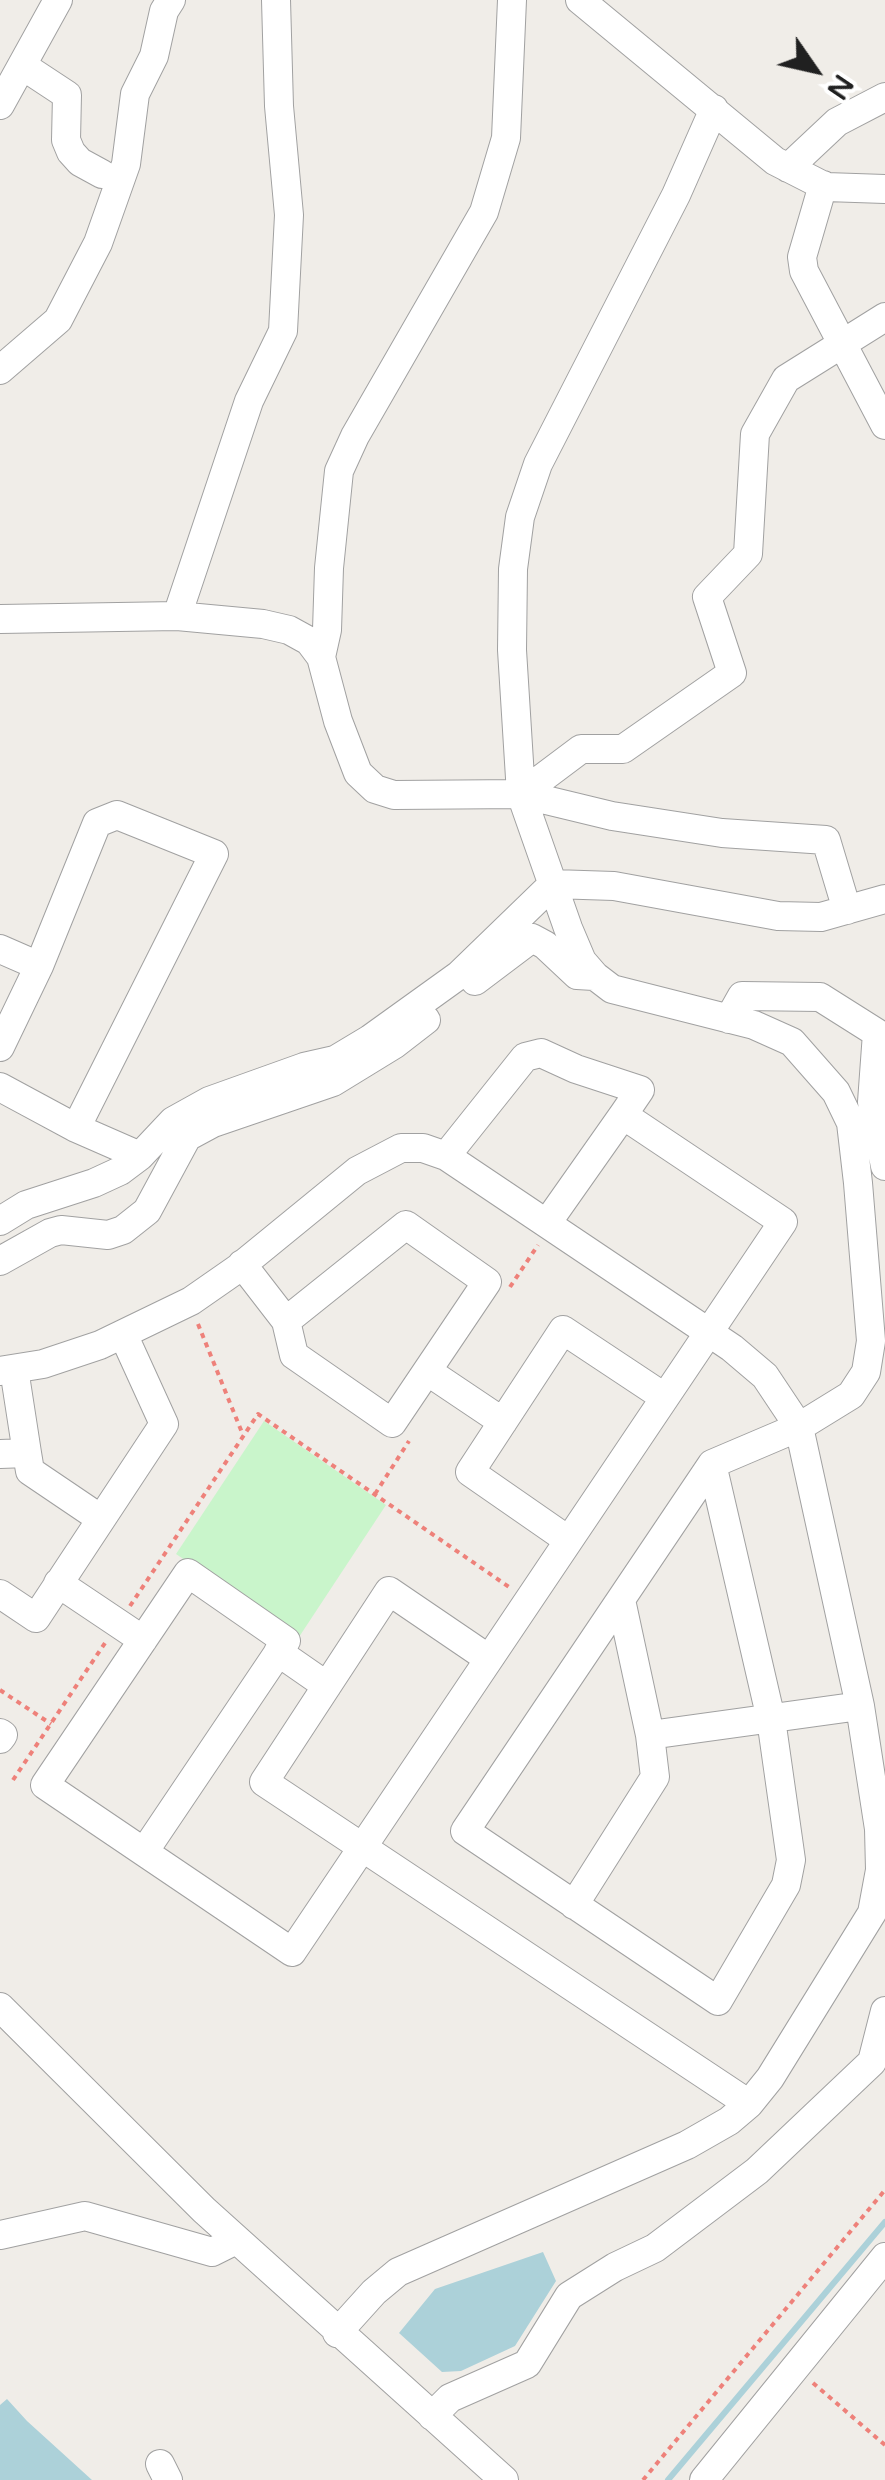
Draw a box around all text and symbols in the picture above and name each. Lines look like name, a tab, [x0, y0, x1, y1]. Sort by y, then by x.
north arrow	[765, 20, 865, 120]
text: N	[819, 68, 860, 106]

